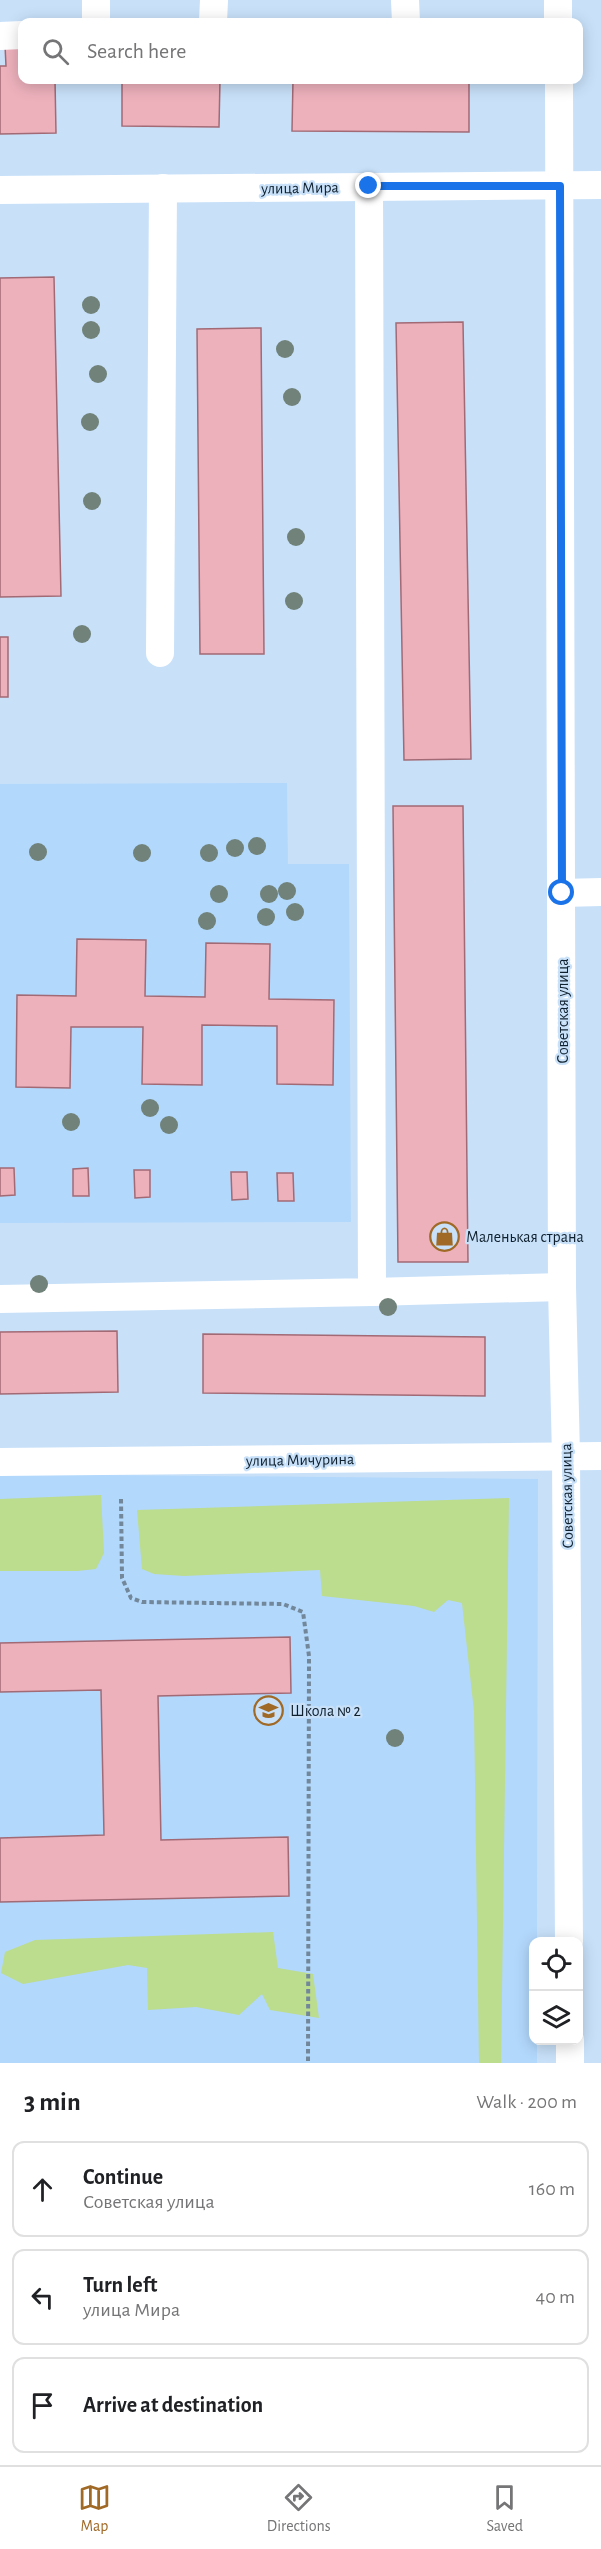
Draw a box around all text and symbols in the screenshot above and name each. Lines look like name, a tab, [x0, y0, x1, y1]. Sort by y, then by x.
search box	[18, 18, 583, 84]
icon: search	[39, 35, 72, 68]
text: Search here	[87, 40, 186, 62]
route end	[355, 172, 381, 198]
street label: улица Мира	[260, 179, 339, 198]
route start	[548, 879, 574, 905]
street label: Советская улица	[555, 958, 572, 1064]
shop icon: Маленькая страна	[429, 1220, 461, 1252]
place label: Маленькая страна	[466, 1229, 584, 1245]
street label: Советская улица	[558, 1443, 577, 1549]
street label: улица Мичурина	[245, 1451, 354, 1470]
school or university icon: Школа № 2	[253, 1694, 285, 1726]
place label: Школа № 2	[290, 1703, 361, 1719]
map controls	[529, 1937, 583, 2045]
button: locate	[529, 1937, 583, 1991]
button: layers	[529, 1991, 583, 2045]
text: 3 min	[24, 2089, 81, 2115]
text: Walk · 200 m	[476, 2092, 577, 2112]
text: Continue	[83, 2166, 163, 2188]
icon: ahead	[26, 2173, 59, 2206]
text: 160 m	[529, 2179, 575, 2199]
text: Советская улица	[83, 2192, 215, 2212]
text: Turn left	[83, 2274, 157, 2296]
icon: left	[26, 2281, 59, 2314]
text: 40 m	[536, 2287, 575, 2307]
text: улица Мира	[83, 2300, 180, 2320]
icon: arrive	[26, 2389, 59, 2422]
text: Arrive at destination	[83, 2394, 263, 2416]
tab: Map	[78, 2481, 111, 2536]
tab: Directions	[267, 2481, 331, 2536]
tab: Saved	[486, 2481, 523, 2536]

